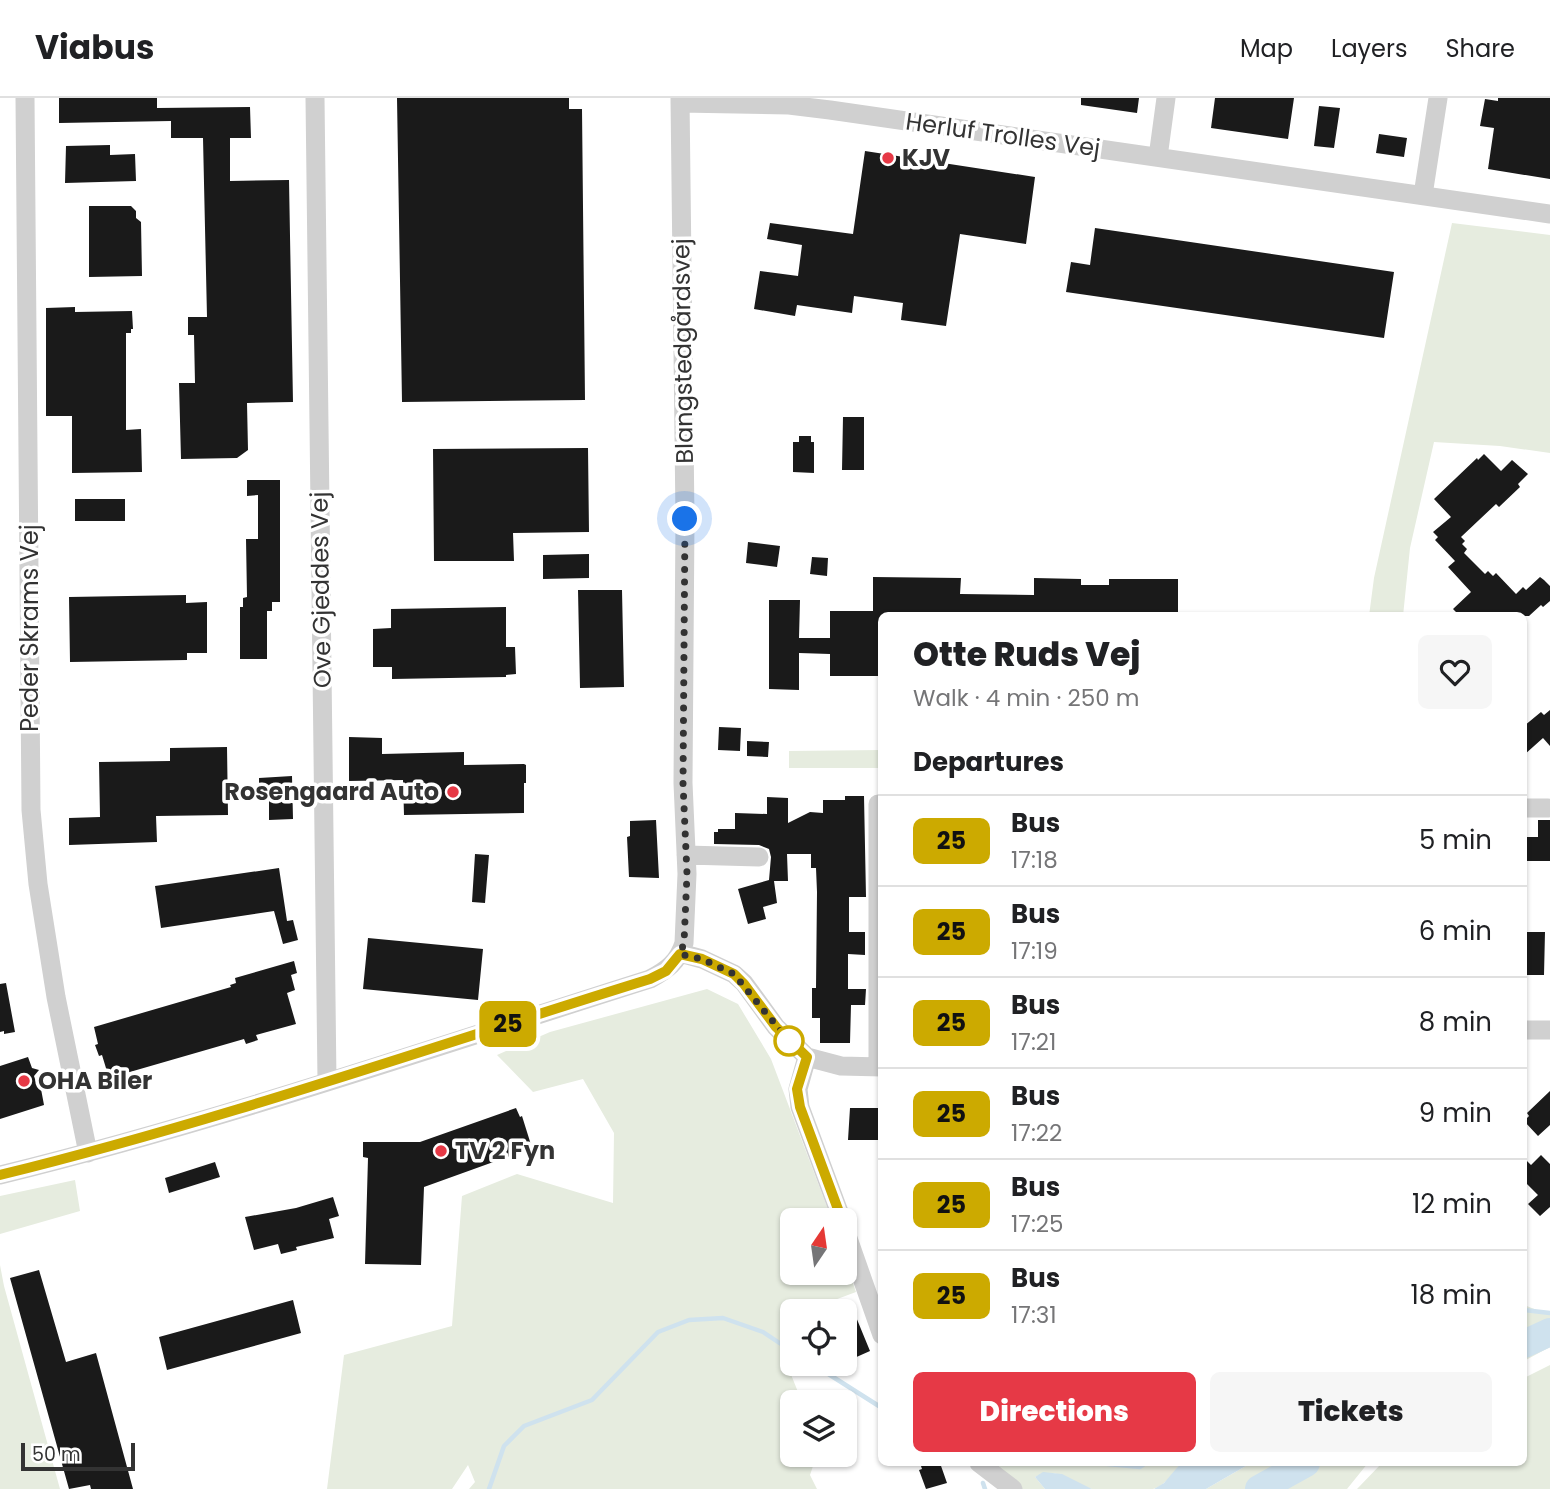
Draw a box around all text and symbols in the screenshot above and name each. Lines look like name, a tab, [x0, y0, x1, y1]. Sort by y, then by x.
text: Viabus	[35, 24, 154, 71]
text: Map	[1240, 32, 1293, 65]
text: Layers	[1331, 32, 1407, 65]
text: Share	[1445, 32, 1515, 65]
street label: Herluf Trolles Vej	[904, 105, 1102, 164]
place label: KJV	[902, 141, 951, 174]
marker: KJV	[880, 150, 896, 166]
street label: Blangstedgårdsvej	[664, 238, 701, 464]
street label: Ove Gjeddes Vej	[302, 492, 339, 689]
your location	[667, 501, 702, 536]
street label: Peder Skrams Vej	[13, 524, 46, 732]
text: Otte Ruds Vej	[913, 631, 1140, 678]
button: heart	[1418, 635, 1492, 709]
text: Walk · 4 min · 250 m	[913, 682, 1139, 714]
text: Departures	[913, 744, 1064, 780]
place label: Rosengaard Auto	[224, 775, 439, 808]
marker: Rosengaard Auto	[445, 784, 461, 800]
text: Bus	[1011, 805, 1060, 841]
text: 5 min	[1419, 822, 1492, 858]
text: 25	[937, 824, 966, 857]
text: 17:18	[1011, 844, 1058, 876]
text: Bus	[1011, 896, 1060, 932]
text: 6 min	[1419, 913, 1492, 949]
text: 25	[937, 915, 966, 948]
text: 17:19	[1011, 935, 1058, 967]
text: Bus	[1011, 987, 1060, 1023]
line badge: 25	[476, 1001, 540, 1047]
text: 8 min	[1419, 1004, 1492, 1040]
text: 25	[937, 1006, 966, 1039]
text: 25	[493, 1007, 523, 1040]
unlabelled marker	[774, 1026, 804, 1056]
text: 17:21	[1011, 1026, 1056, 1058]
place label: OHA Biler	[38, 1064, 152, 1097]
marker: OHA Biler	[16, 1073, 32, 1089]
text: Bus	[1011, 1078, 1060, 1114]
text: 9 min	[1419, 1095, 1492, 1131]
text: 25	[937, 1097, 966, 1130]
text: 17:22	[1011, 1117, 1062, 1149]
place label: TV 2 Fyn	[455, 1134, 555, 1167]
marker: TV 2 Fyn	[433, 1143, 449, 1159]
text: Bus	[1011, 1169, 1060, 1205]
text: 12 min	[1412, 1186, 1492, 1222]
text: 25	[937, 1188, 966, 1221]
north arrow	[780, 1208, 858, 1284]
map controls	[780, 1208, 857, 1467]
text: 17:25	[1011, 1208, 1064, 1240]
text: Bus	[1011, 1260, 1060, 1296]
text: 18 min	[1411, 1277, 1492, 1313]
text: 25	[937, 1279, 966, 1312]
button: locate	[780, 1299, 857, 1376]
text: 17:31	[1011, 1299, 1057, 1331]
button: Directions	[913, 1372, 1196, 1452]
button: Tickets	[1210, 1372, 1492, 1452]
button: layers	[780, 1390, 857, 1467]
scale bar	[21, 1440, 135, 1472]
text: 50 m	[32, 1441, 81, 1468]

